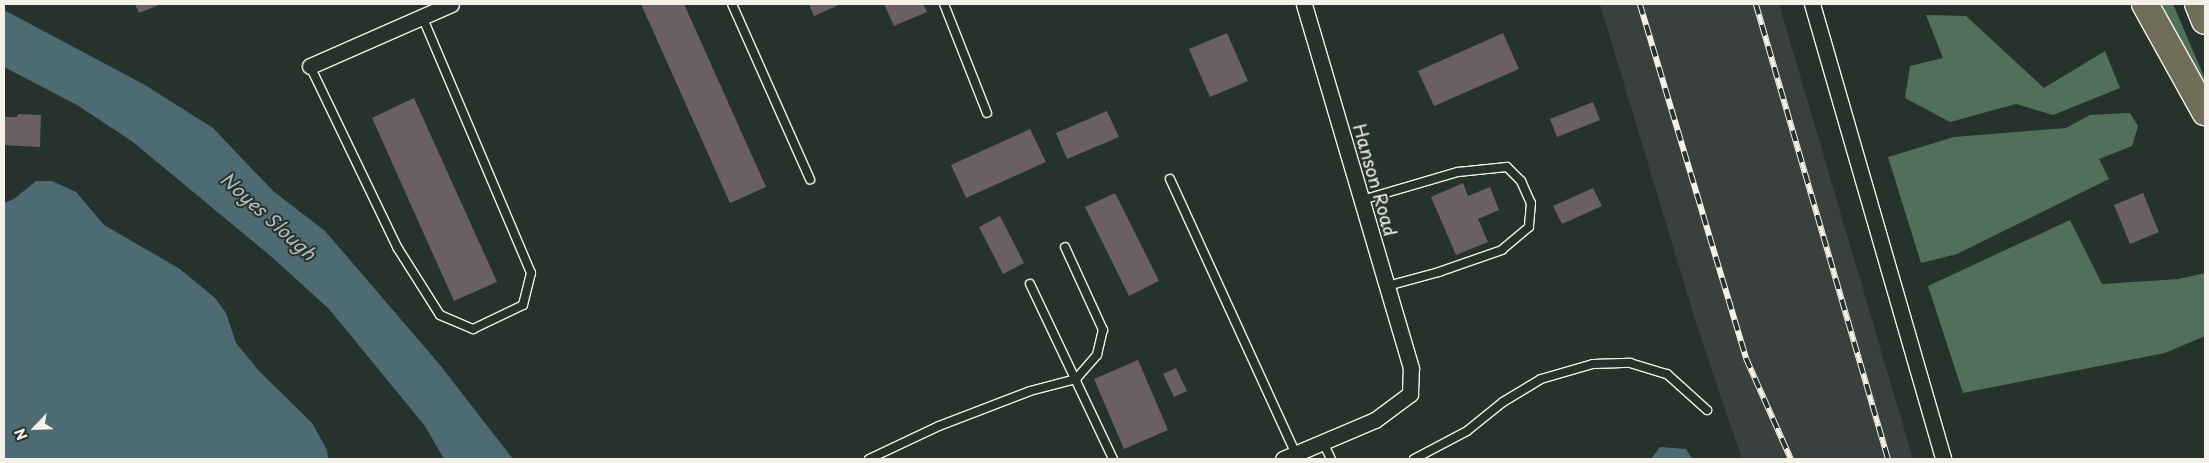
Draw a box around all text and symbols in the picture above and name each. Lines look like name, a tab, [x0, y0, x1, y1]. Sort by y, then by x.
street label: Hanson Road	[1349, 122, 1401, 238]
water label: Noyes Slough	[215, 167, 321, 265]
north arrow	[10, 403, 60, 453]
text: N	[9, 425, 33, 444]

